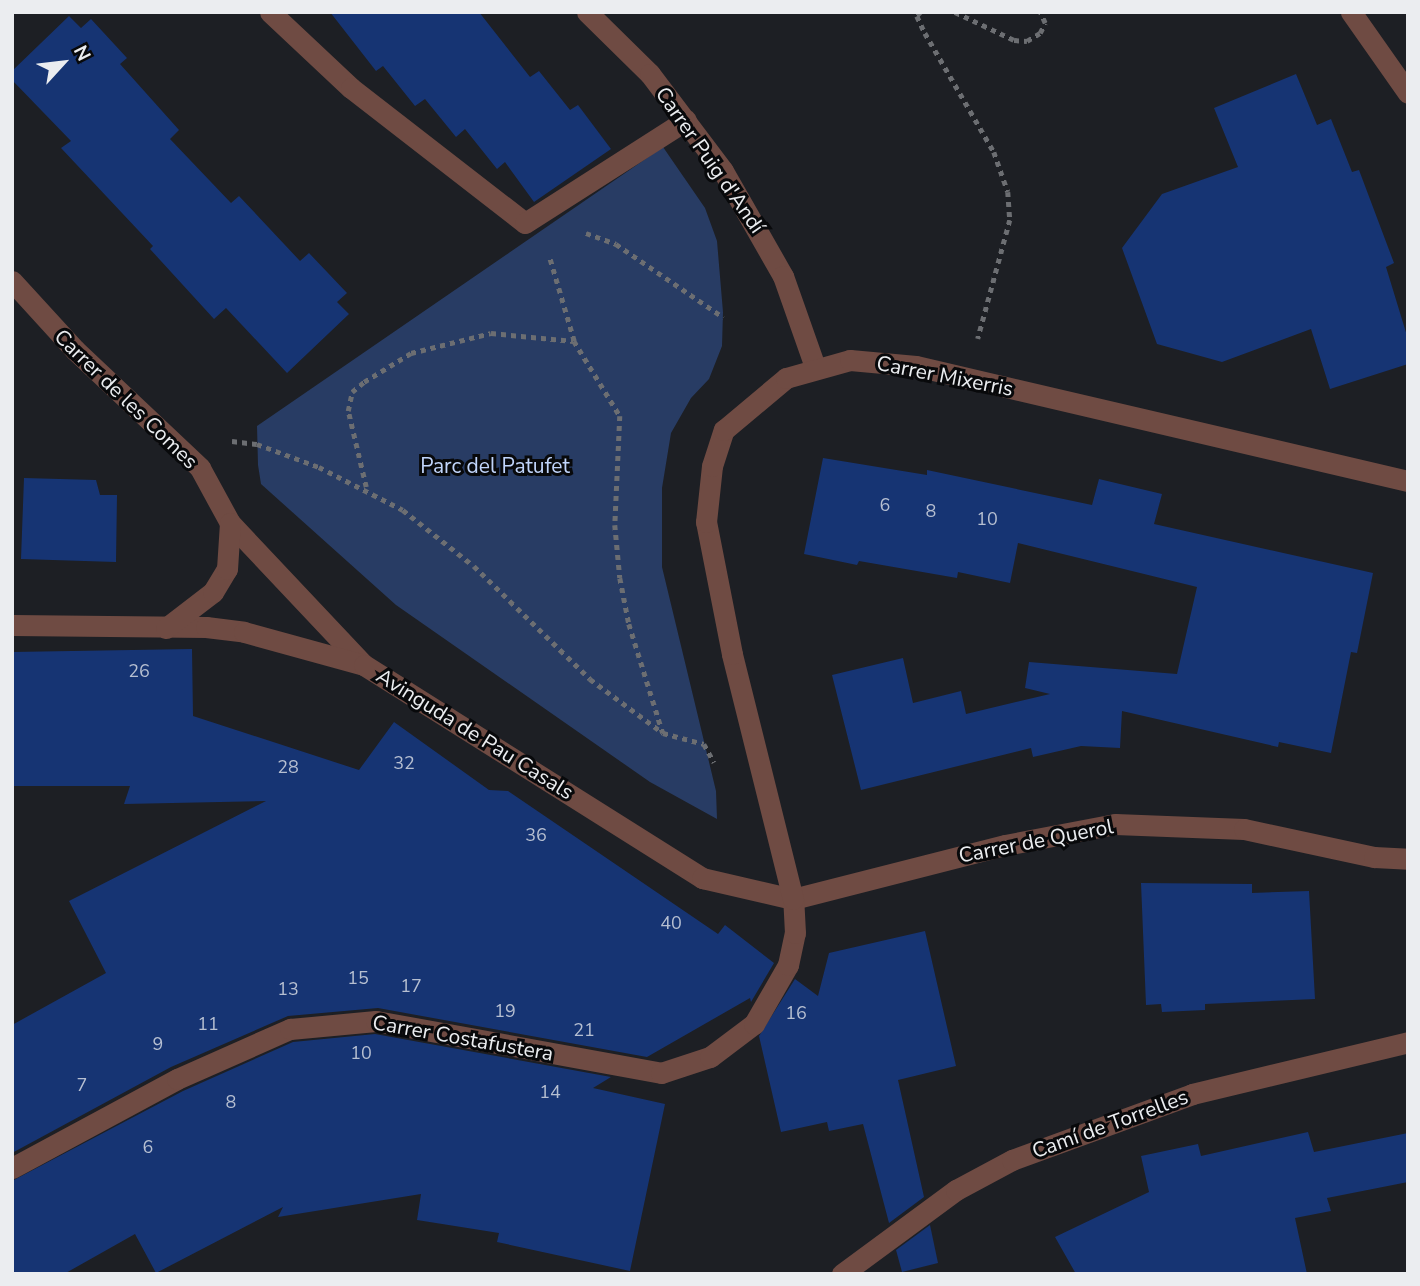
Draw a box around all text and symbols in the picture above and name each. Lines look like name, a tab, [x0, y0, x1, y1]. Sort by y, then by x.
north arrow	[28, 28, 98, 98]
text: N	[67, 41, 97, 66]
street label: Carrer Puig d'Andí	[650, 82, 770, 238]
street label: Carrer de les Comes	[49, 324, 203, 474]
street label: Carrer Mixerris	[875, 350, 1015, 402]
park label: Parc del Patufet	[420, 453, 570, 479]
house number: 6	[880, 494, 890, 516]
house number: 8	[926, 500, 936, 522]
house number: 10	[976, 508, 998, 530]
house number: 26	[128, 660, 150, 682]
street label: Avinguda de Pau Casals	[372, 663, 578, 805]
house number: 32	[393, 752, 415, 774]
house number: 28	[277, 756, 299, 778]
street label: Carrer de Querol	[957, 814, 1115, 868]
house number: 36	[525, 824, 547, 846]
house number: 40	[660, 912, 682, 934]
house number: 15	[347, 967, 369, 989]
house number: 17	[400, 975, 422, 997]
house number: 13	[277, 978, 299, 1000]
house number: 19	[494, 1000, 516, 1022]
house number: 16	[785, 1002, 807, 1024]
street label: Carrer Costafustera	[371, 1010, 555, 1066]
house number: 11	[197, 1013, 219, 1035]
house number: 21	[573, 1019, 595, 1041]
house number: 9	[153, 1033, 163, 1055]
house number: 10	[350, 1042, 372, 1064]
house number: 7	[77, 1074, 87, 1096]
house number: 14	[539, 1081, 561, 1103]
street label: Camí de Torrelles	[1028, 1084, 1192, 1164]
house number: 8	[226, 1091, 236, 1113]
house number: 6	[143, 1136, 153, 1158]

